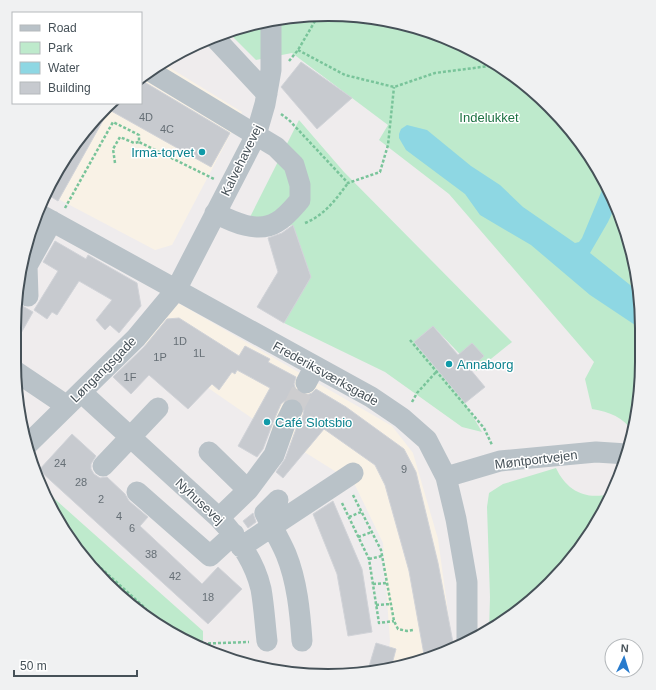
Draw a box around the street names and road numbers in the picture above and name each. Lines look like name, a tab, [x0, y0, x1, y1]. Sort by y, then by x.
street label: Kalvehavevej	[218, 122, 265, 198]
street label: Løngangsgade	[67, 333, 139, 405]
street label: Frederiksværksgade	[270, 338, 381, 409]
street label: Møntportvejen	[494, 447, 578, 472]
street label: Nyhusevej	[172, 475, 227, 528]

